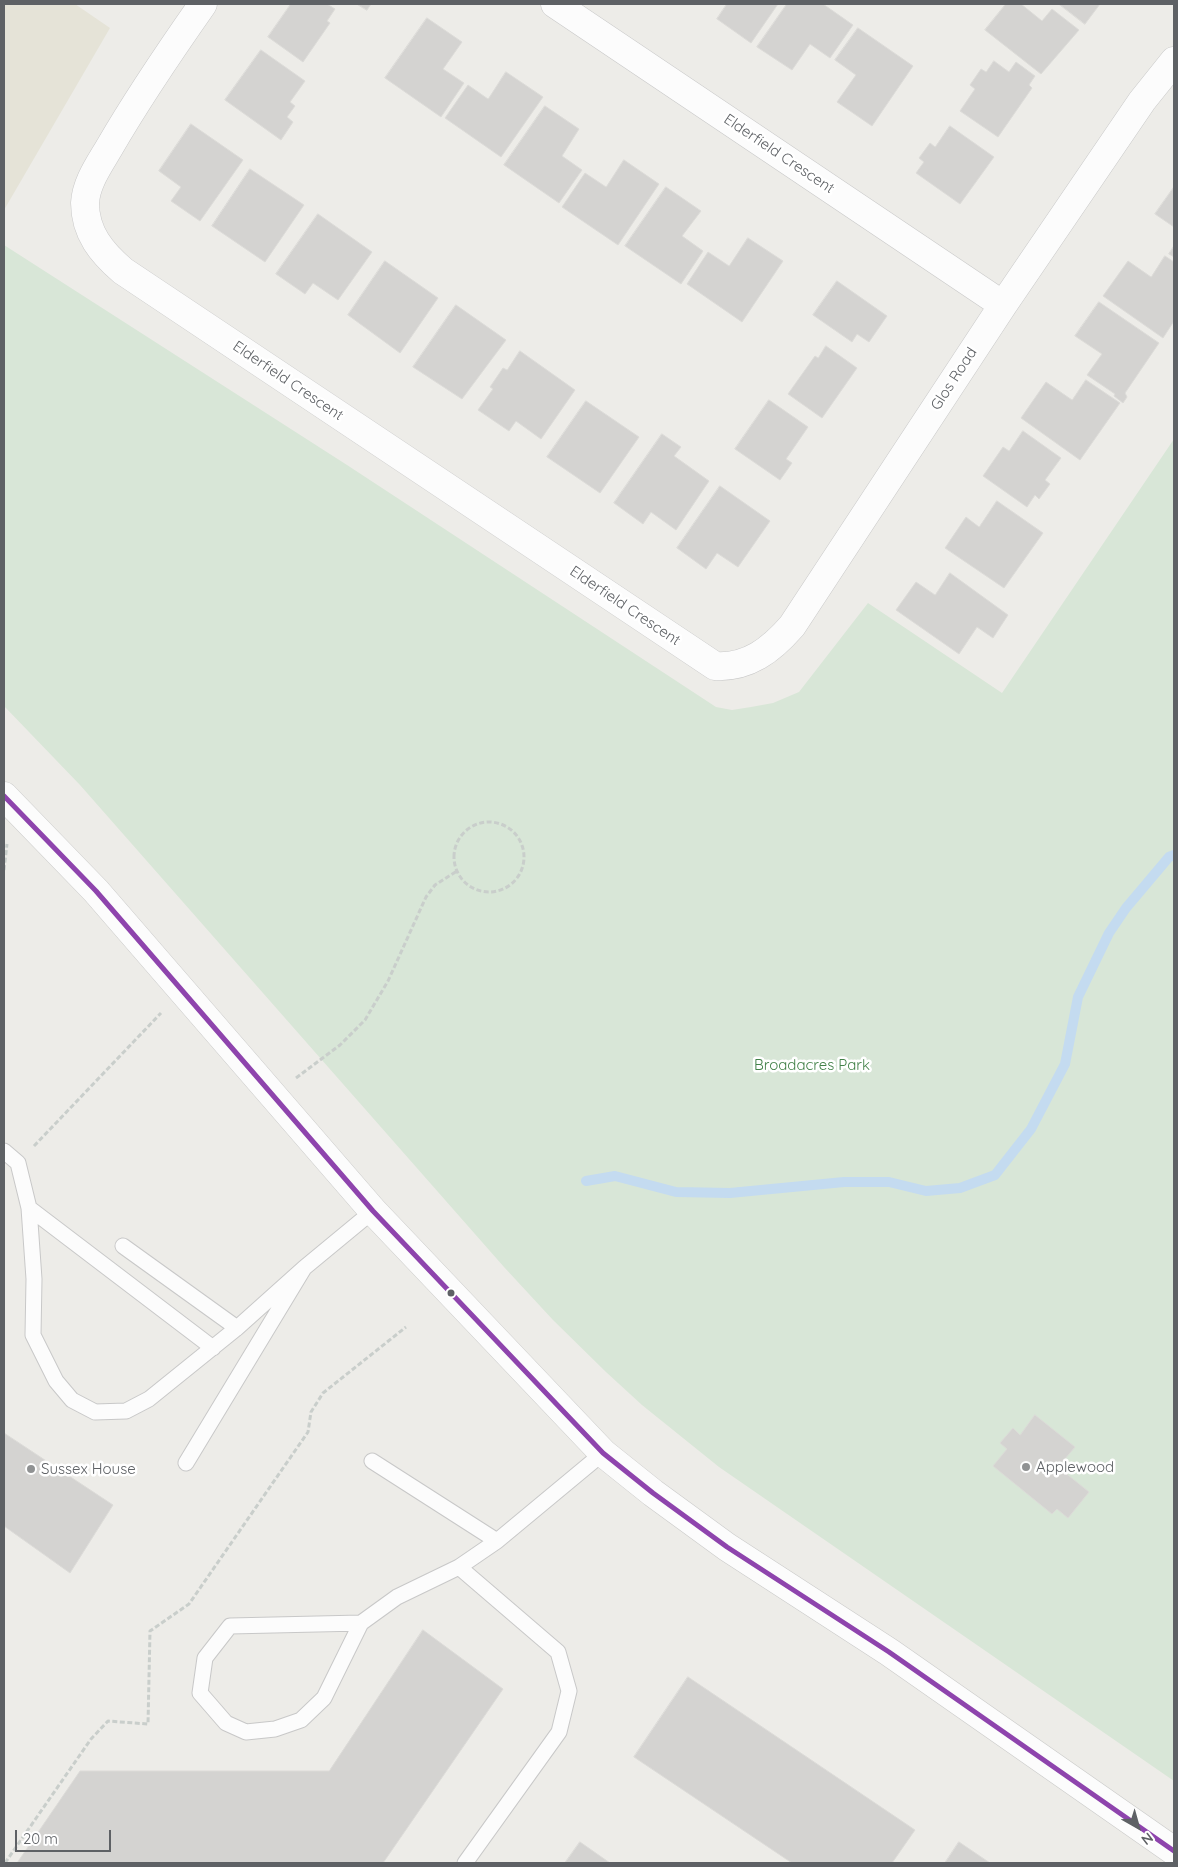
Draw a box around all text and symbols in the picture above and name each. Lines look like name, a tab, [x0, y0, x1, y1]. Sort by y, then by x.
street label: Elderfield Crescent	[720, 110, 838, 198]
street label: Elderfield Crescent	[229, 337, 347, 425]
street label: Glos Road	[927, 344, 981, 414]
street label: Elderfield Crescent	[566, 562, 684, 650]
park label: Broadacres Park	[754, 1056, 870, 1074]
unlabelled marker	[446, 1288, 456, 1298]
place label: Applewood	[1036, 1458, 1114, 1476]
place label: Sussex House	[41, 1460, 136, 1478]
marker: Applewood	[1020, 1461, 1032, 1473]
marker: Sussex House	[25, 1463, 37, 1475]
north arrow	[1113, 1802, 1163, 1852]
scale bar	[18, 1820, 114, 1852]
text: 20 m	[23, 1829, 58, 1848]
text: N	[1138, 1829, 1157, 1849]

